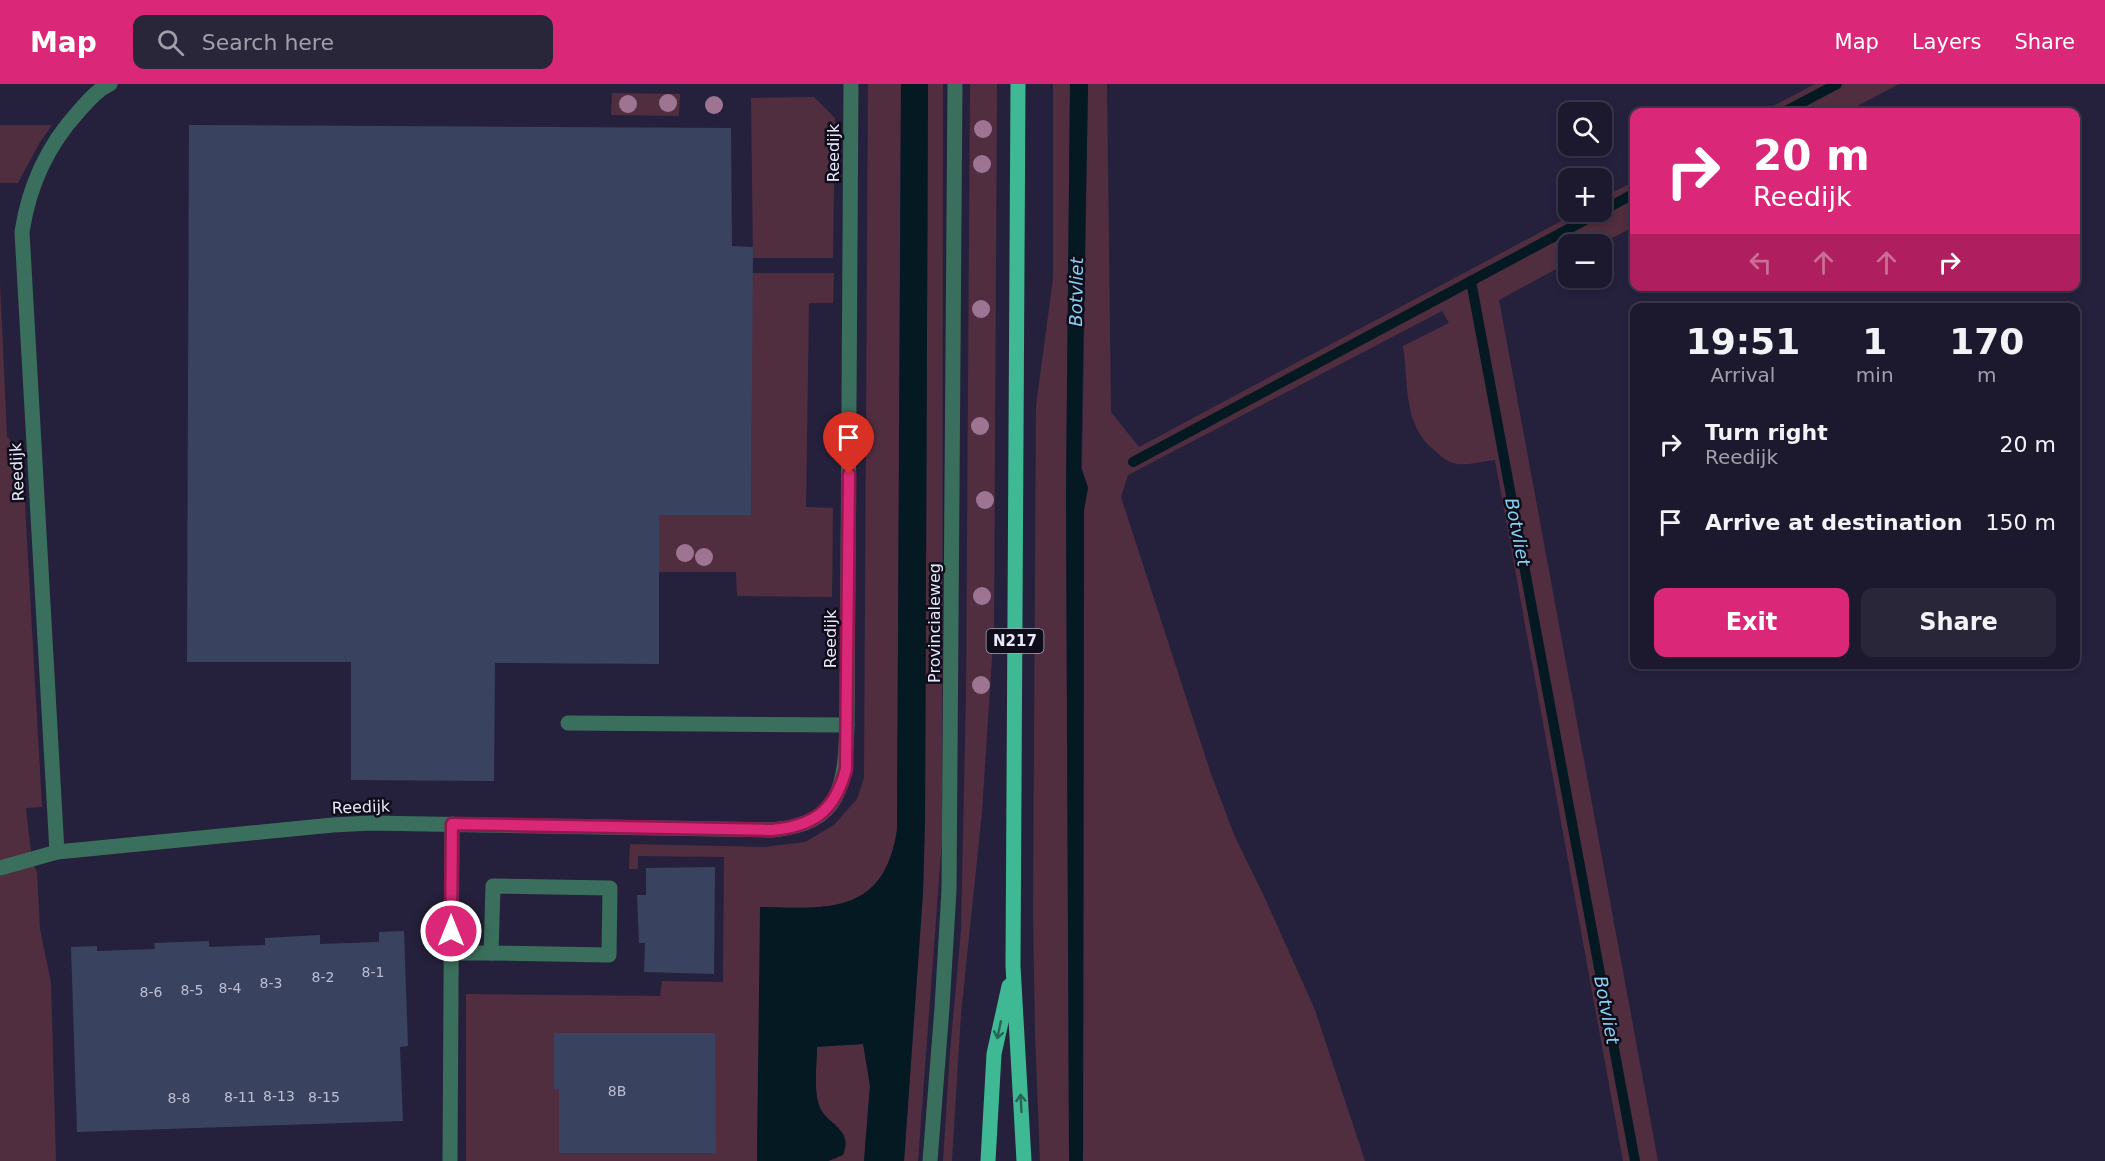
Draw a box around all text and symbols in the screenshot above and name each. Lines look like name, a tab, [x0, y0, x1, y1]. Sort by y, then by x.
search box	[133, 15, 553, 69]
text: Map	[30, 26, 97, 59]
icon: search	[154, 26, 187, 59]
text: Search here	[202, 30, 334, 55]
text: Map	[1835, 30, 1879, 54]
text: Layers	[1912, 30, 1981, 54]
text: Share	[2014, 30, 2075, 54]
map controls	[1558, 102, 1612, 288]
button: search	[1558, 102, 1612, 156]
street label: Reedijk	[824, 123, 843, 182]
text: 20 m	[1753, 131, 1870, 180]
icon: right	[1654, 132, 1732, 210]
button: +	[1558, 168, 1612, 222]
text: Reedijk	[1753, 181, 1852, 212]
button: −	[1558, 234, 1612, 288]
icon: left	[1744, 246, 1777, 279]
icon: ahead	[1807, 246, 1840, 279]
icon: ahead	[1870, 246, 1903, 279]
icon: right	[1933, 246, 1966, 279]
water label: Botvliet	[1065, 256, 1087, 327]
text: 19:51	[1686, 321, 1800, 362]
text: 1	[1862, 321, 1887, 362]
text: 170	[1949, 321, 2024, 362]
text: Arrival	[1710, 363, 1775, 387]
text: min	[1856, 363, 1894, 387]
text: m	[1977, 363, 1997, 387]
pin	[823, 412, 874, 474]
text: Turn right	[1705, 420, 1828, 445]
icon: arrive	[832, 421, 865, 454]
icon: right	[1654, 428, 1687, 461]
text: 20 m	[2000, 432, 2056, 457]
street label: Reedijk	[6, 442, 28, 502]
text: Reedijk	[1705, 445, 1778, 469]
water label: Botvliet	[1501, 496, 1535, 569]
icon: arrive	[1654, 506, 1687, 539]
text: Arrive at destination	[1705, 510, 1962, 535]
text: 150 m	[1986, 510, 2056, 535]
street label: Provincialeweg	[925, 563, 944, 683]
button: Exit	[1654, 588, 1849, 657]
button: Share	[1861, 588, 2056, 657]
street label: Reedijk	[821, 609, 840, 668]
road number: N217	[986, 629, 1044, 653]
street label: Reedijk	[331, 796, 391, 818]
position arrow	[419, 899, 483, 963]
house number: 8-1	[362, 964, 384, 980]
house number: 8-2	[312, 969, 334, 985]
water label: Botvliet	[1590, 974, 1624, 1047]
house number: 8-3	[260, 975, 282, 991]
house number: 8-4	[219, 980, 242, 996]
house number: 8-5	[181, 982, 203, 998]
house number: 8-6	[140, 984, 163, 1000]
one-way arrow	[993, 1020, 1004, 1039]
house number: 8B	[608, 1083, 626, 1099]
house number: 8-13	[263, 1088, 295, 1104]
house number: 8-11	[224, 1089, 256, 1105]
house number: 8-15	[308, 1089, 340, 1105]
house number: 8-8	[168, 1090, 190, 1106]
one-way arrow	[1015, 1093, 1026, 1113]

